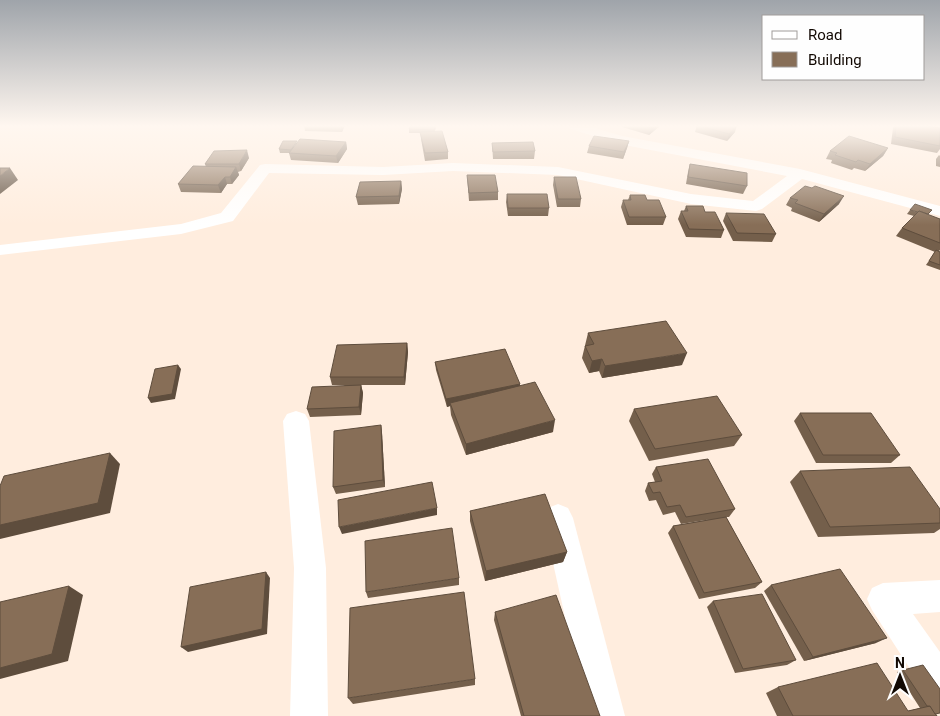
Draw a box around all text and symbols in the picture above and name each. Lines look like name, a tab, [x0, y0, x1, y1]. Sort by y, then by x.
legend	[762, 15, 925, 80]
text: Road	[808, 26, 842, 44]
text: Building	[808, 51, 862, 69]
north arrow	[875, 651, 925, 701]
text: N	[895, 655, 905, 671]

